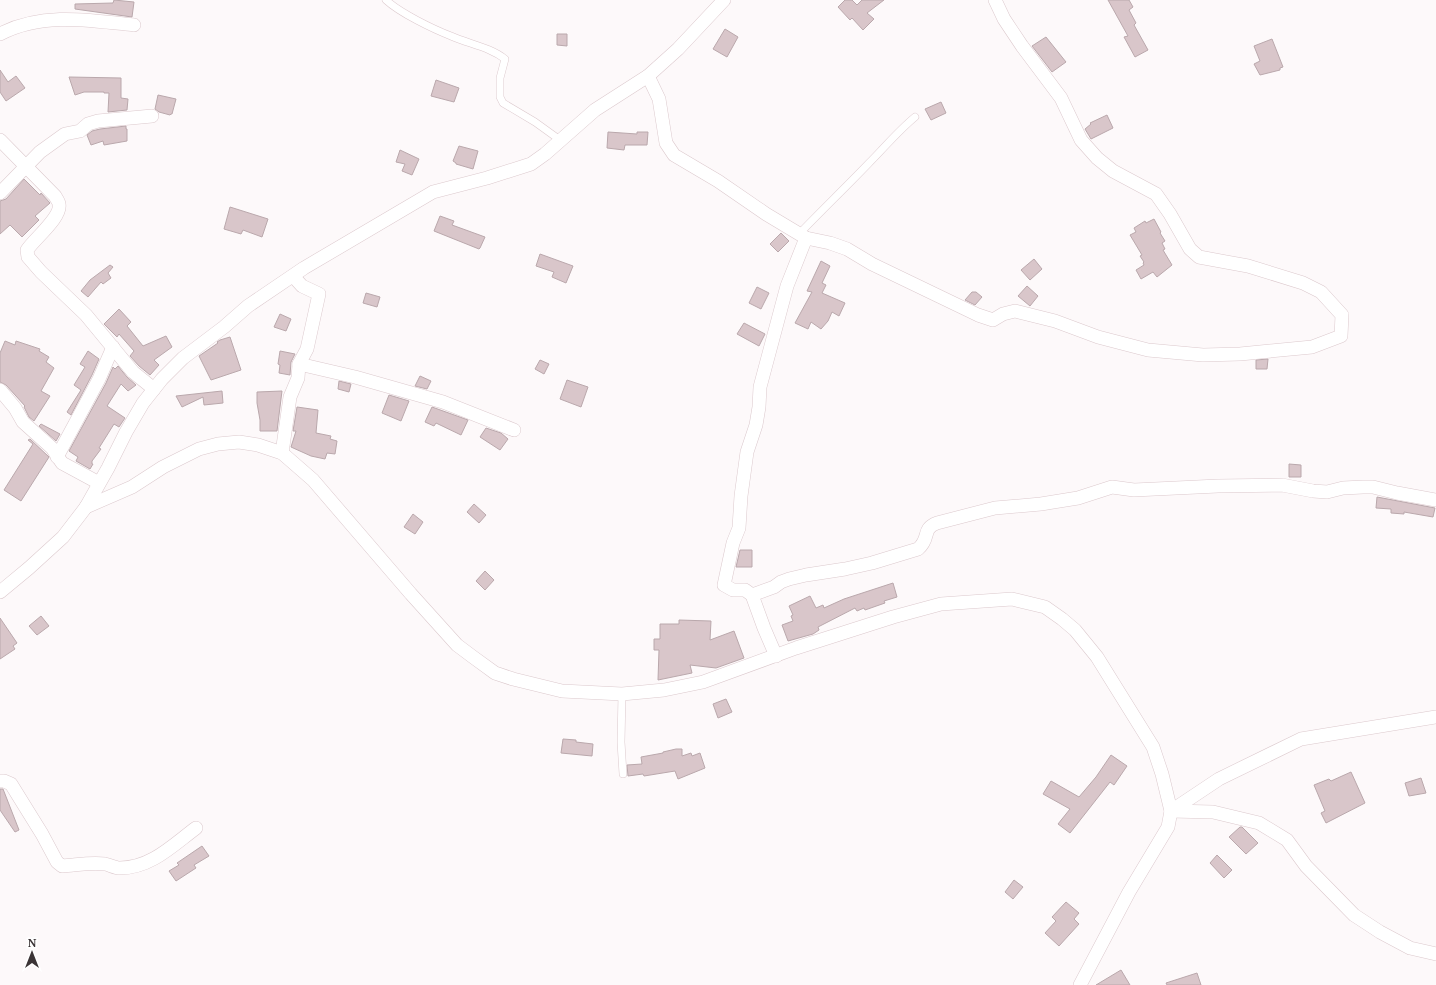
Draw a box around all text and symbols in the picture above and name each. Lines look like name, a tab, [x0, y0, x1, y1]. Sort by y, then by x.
north arrow	[12, 933, 52, 973]
text: N	[28, 935, 37, 950]

